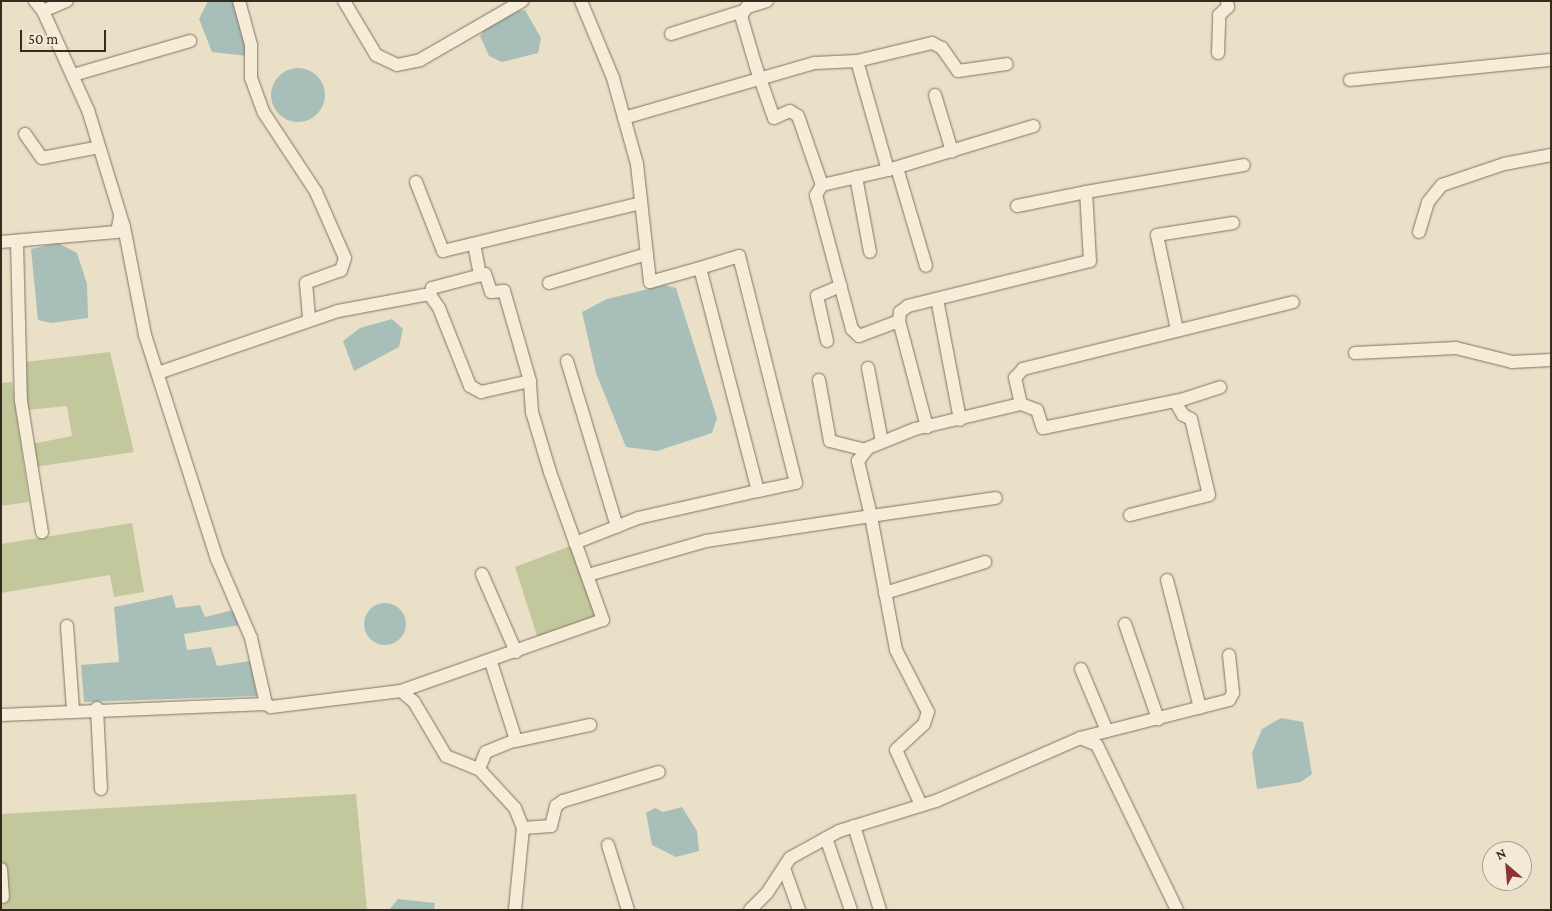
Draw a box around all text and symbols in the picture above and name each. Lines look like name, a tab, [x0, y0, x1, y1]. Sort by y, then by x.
scale bar	[22, 20, 109, 52]
text: 50 m	[28, 31, 58, 47]
north arrow	[1482, 841, 1532, 891]
text: N	[1493, 844, 1509, 863]

